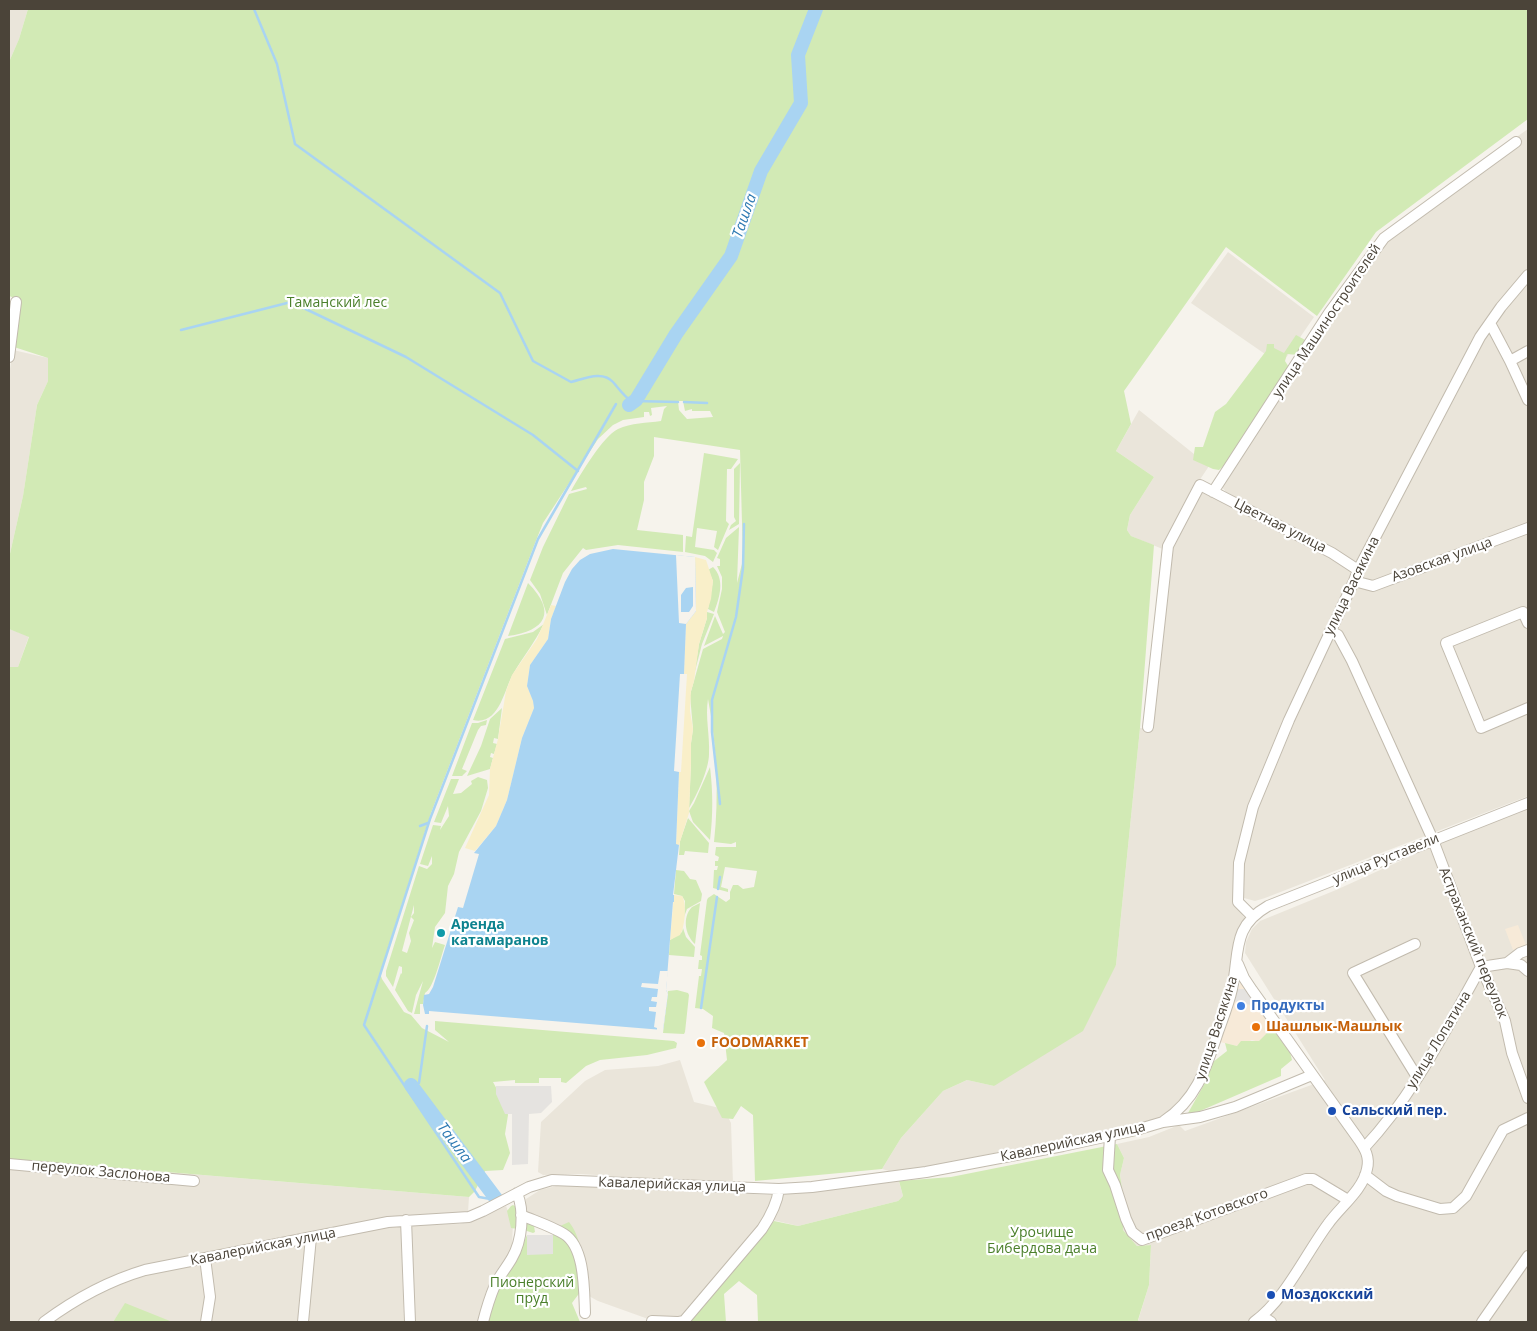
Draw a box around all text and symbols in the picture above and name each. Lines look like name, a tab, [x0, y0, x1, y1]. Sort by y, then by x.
water label: Ташла	[729, 192, 761, 240]
street label: улица Машиностроителей	[1269, 241, 1385, 401]
park label: Таманский лес	[287, 295, 387, 311]
street label: Цветная улица	[1231, 496, 1329, 556]
street label: улица Васякина	[1321, 534, 1383, 638]
street label: Азовская улица	[1389, 534, 1495, 586]
street label: улица Руставели	[1330, 830, 1442, 888]
street label: Астраханский переулок	[1435, 865, 1511, 1021]
place label: Аренда катамаранов	[451, 917, 549, 950]
marker: Аренда катамаранов	[435, 927, 447, 939]
street label: улица Васякина	[1192, 974, 1242, 1082]
street label: улица Лопатина	[1403, 988, 1475, 1092]
place label: Продукты	[1251, 998, 1325, 1014]
marker: Продукты	[1235, 1000, 1247, 1012]
place label: Шашлык-Машлык	[1266, 1019, 1402, 1035]
marker: Шашлык-Машлык	[1250, 1021, 1262, 1033]
place label: FOODMARKET	[711, 1035, 809, 1051]
marker: FOODMARKET	[695, 1037, 707, 1049]
place label: Сальский пер.	[1342, 1103, 1447, 1119]
marker: Сальский пер.	[1326, 1105, 1338, 1117]
street label: Кавалерийская улица	[999, 1118, 1147, 1166]
water label: Ташла	[433, 1119, 475, 1167]
street label: переулок Заслонова	[31, 1158, 171, 1186]
street label: Кавалерийская улица	[598, 1174, 746, 1196]
street label: проезд Котовского	[1144, 1185, 1270, 1245]
street label: Кавалерийская улица	[189, 1225, 337, 1269]
park label: Урочище Бибердова дача	[987, 1225, 1097, 1258]
park label: Пионерский пруд	[490, 1275, 574, 1308]
place label: Моздокский	[1281, 1287, 1373, 1303]
marker: Моздокский	[1265, 1289, 1277, 1301]

